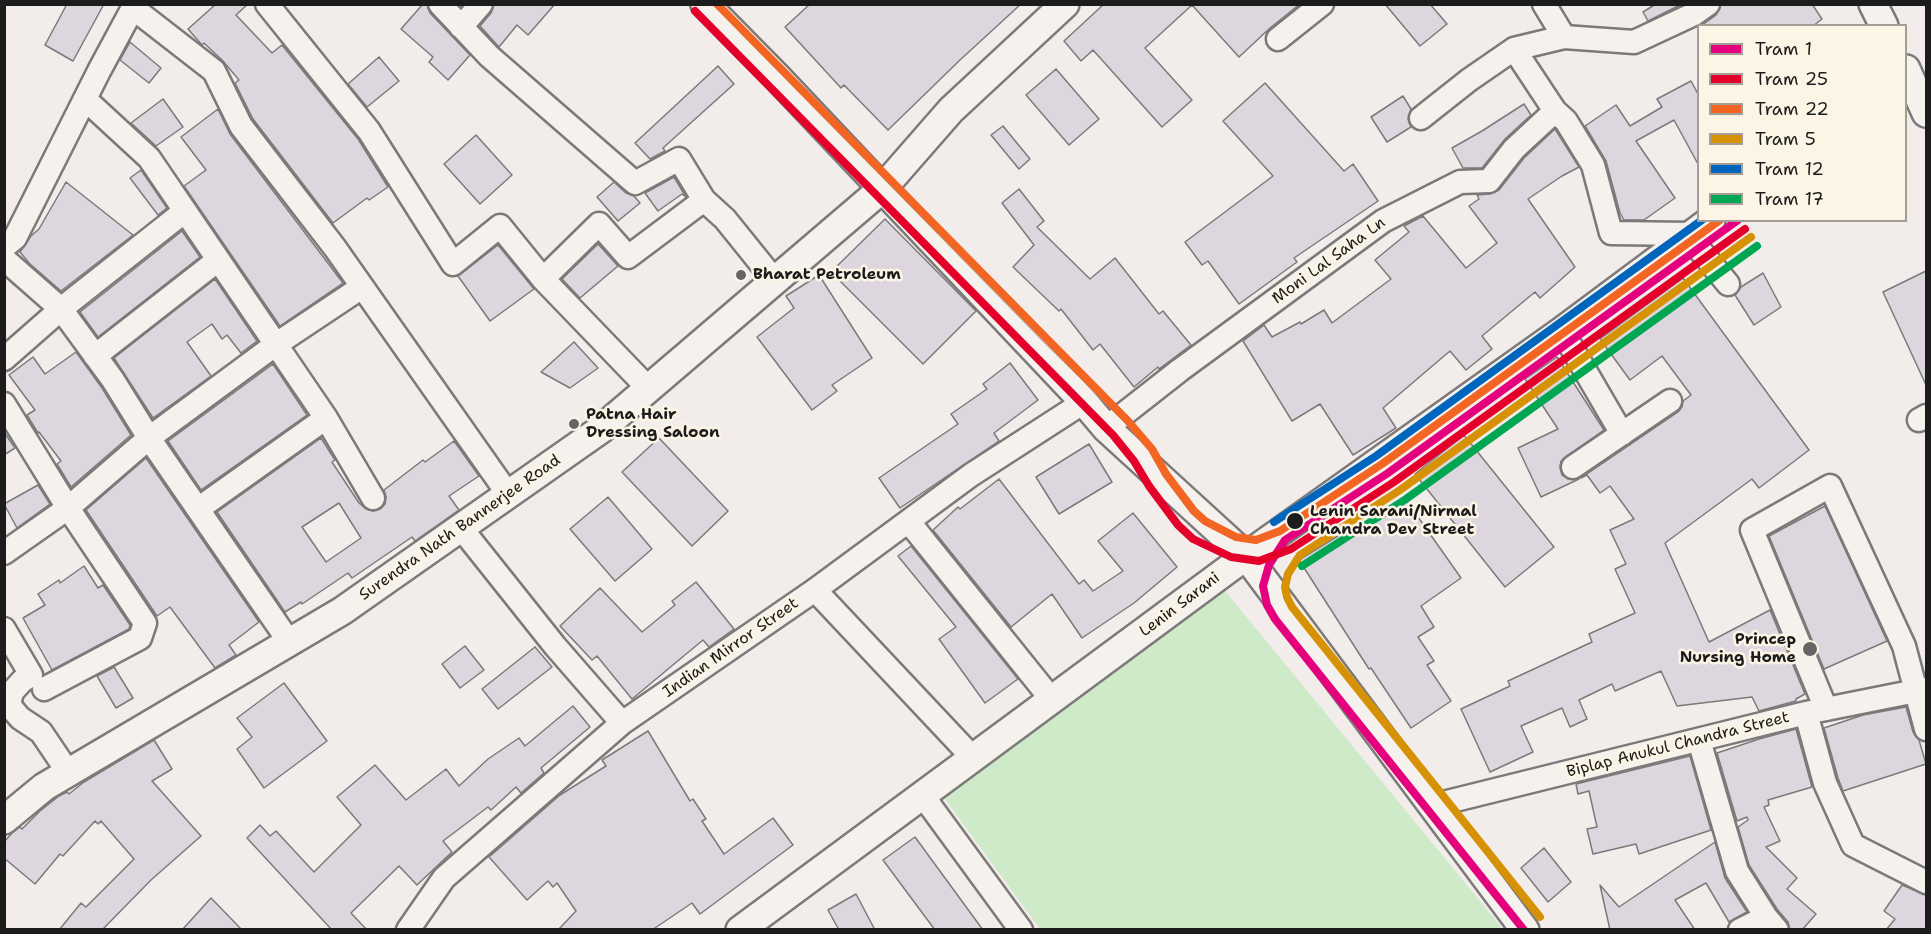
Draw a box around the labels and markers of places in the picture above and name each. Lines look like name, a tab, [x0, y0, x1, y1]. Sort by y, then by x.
place label: Bharat Petroleum	[753, 265, 901, 285]
marker: Bharat Petroleum	[734, 268, 748, 282]
place label: Patna Hair Dressing Saloon	[586, 405, 720, 443]
marker: Patna Hair Dressing Saloon	[567, 417, 581, 431]
place label: Lenin Sarani/Nirmal Chandra Dev Street	[1310, 502, 1477, 540]
marker: Lenin Sarani/Nirmal Chandra Dev Street	[1285, 511, 1305, 531]
place label: Princep Nursing Home	[1680, 630, 1796, 668]
marker: Princep Nursing Home	[1801, 640, 1819, 658]

